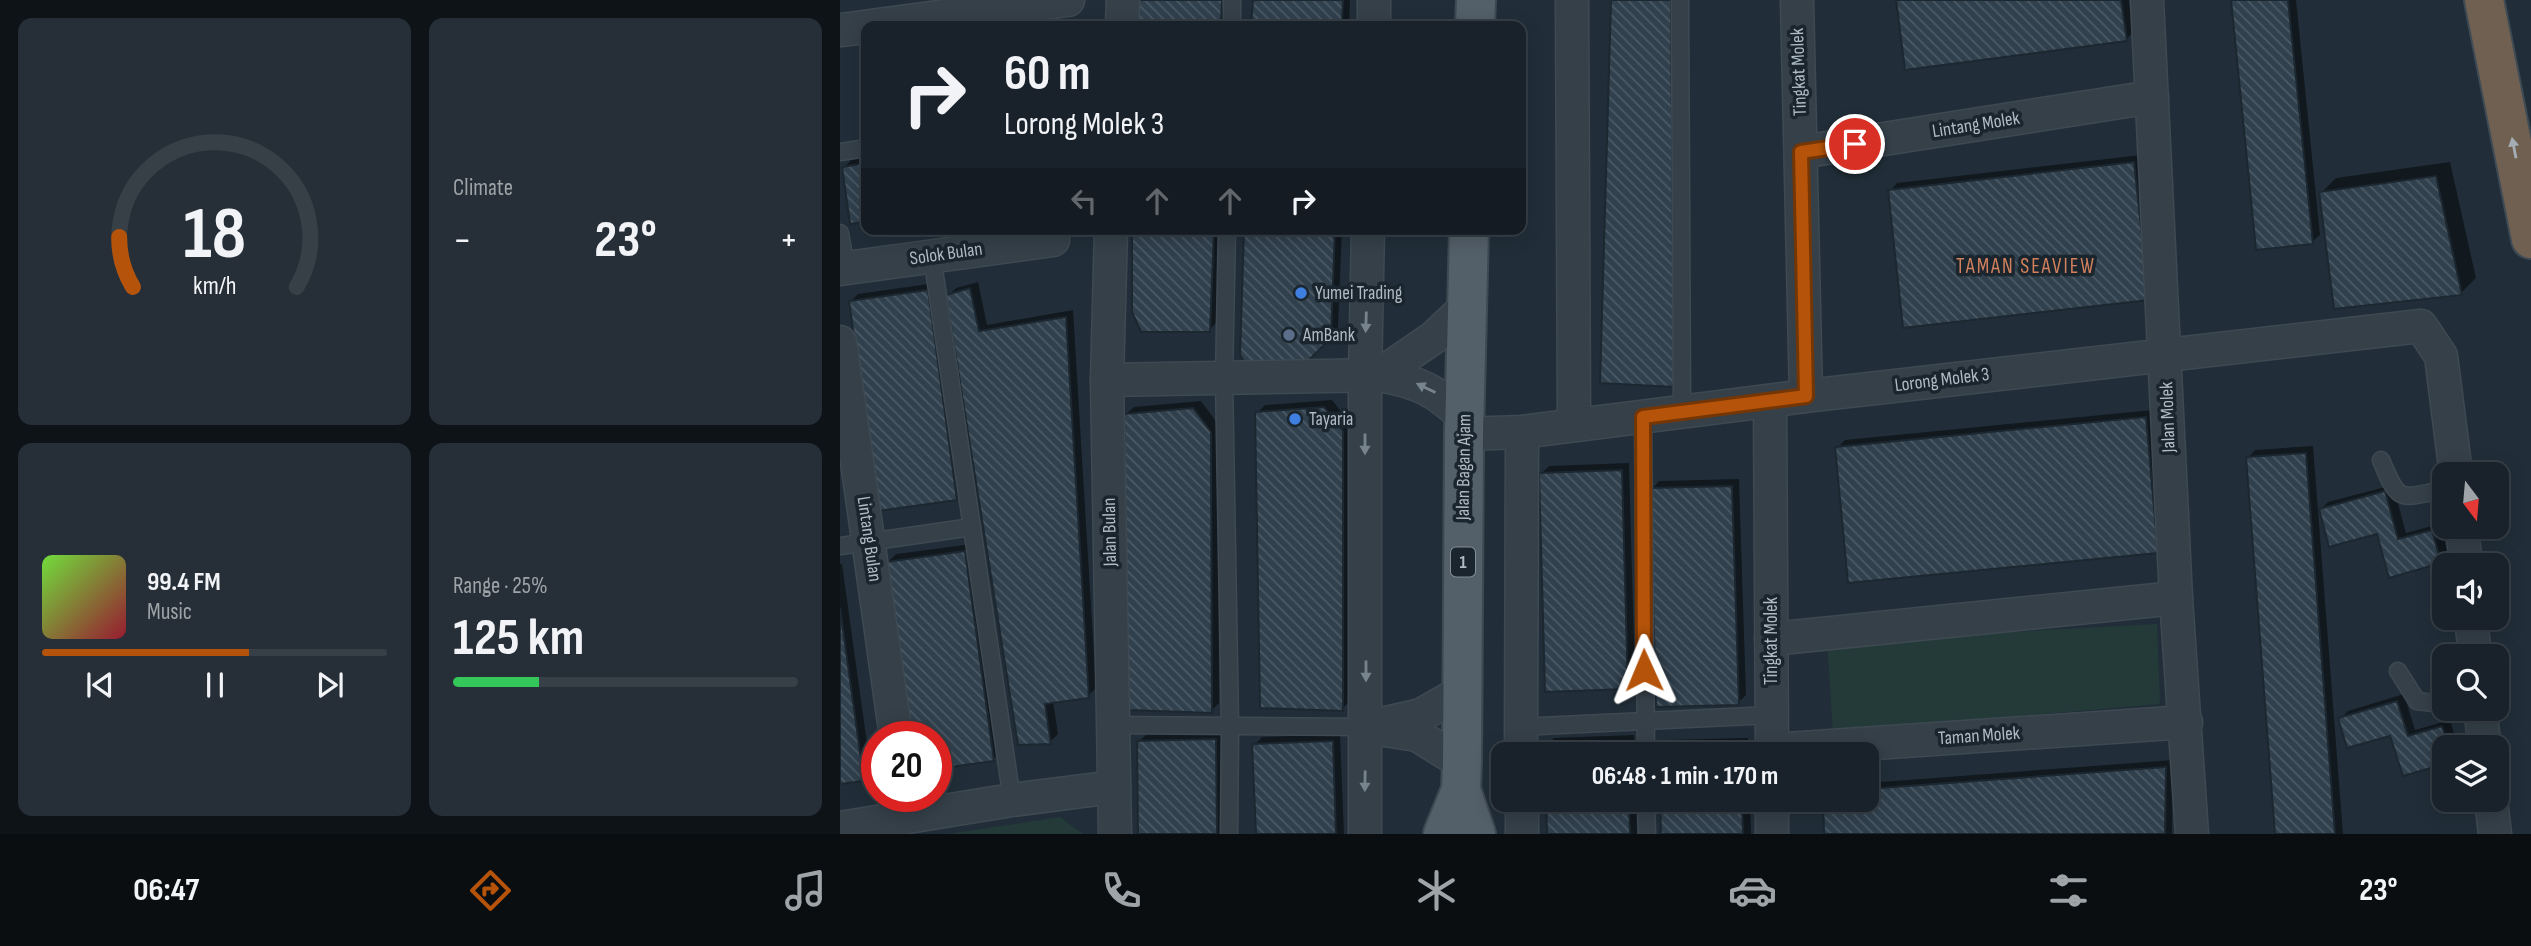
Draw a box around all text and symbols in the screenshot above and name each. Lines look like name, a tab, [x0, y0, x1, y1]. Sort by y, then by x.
street label: Tingkat Molek	[1786, 27, 1812, 116]
text: 60 m	[1004, 45, 1091, 104]
icon: right	[889, 49, 980, 140]
text: Lorong Molek 3	[1004, 105, 1164, 144]
street label: Lintang Molek	[1931, 107, 2022, 143]
pin	[1825, 114, 1885, 174]
icon: arrive	[1836, 125, 1874, 163]
one-way arrow	[2508, 137, 2519, 159]
text: Climate	[453, 174, 513, 202]
icon: left	[1065, 182, 1103, 220]
icon: ahead	[1138, 182, 1176, 220]
icon: ahead	[1211, 182, 1249, 220]
icon: right	[1284, 182, 1322, 220]
text: 18	[183, 192, 246, 280]
text: 23°	[594, 209, 657, 272]
text: −	[453, 218, 472, 263]
text: +	[779, 218, 798, 263]
street label: Solok Bulan	[908, 238, 984, 270]
district label: TAMAN SEAVIEW	[1956, 254, 2096, 279]
text: km/h	[193, 271, 236, 302]
place label: Yumei Trading	[1315, 282, 1403, 305]
marker: Yumei Trading	[1293, 285, 1309, 301]
one-way arrow	[1360, 311, 1372, 333]
place label: AmBank	[1302, 324, 1356, 347]
marker: AmBank	[1281, 327, 1297, 343]
street label: Lorong Molek 3	[1893, 363, 1991, 397]
street label: Jalan Molek	[2155, 380, 2181, 454]
one-way arrow	[1416, 383, 1436, 394]
place label: Tayaria	[1309, 408, 1353, 431]
marker: Tayaria	[1287, 411, 1303, 427]
street label: Jalan Bagan Ajam	[1452, 414, 1476, 521]
one-way arrow	[1359, 433, 1371, 455]
north arrow	[2432, 462, 2510, 539]
map controls	[2432, 462, 2509, 812]
street label: Lintang Bulan	[852, 495, 886, 583]
street label: Jalan Bulan	[1098, 498, 1122, 567]
road number: 1	[1451, 548, 1475, 576]
button: sound	[2432, 553, 2509, 630]
text: 99.4 FM	[147, 567, 221, 598]
text: Range · 25%	[453, 572, 548, 600]
street label: Tingkat Molek	[1760, 596, 1783, 685]
text: Music	[147, 598, 192, 626]
text: 125 km	[453, 607, 584, 670]
position arrow	[1607, 633, 1681, 707]
button: search	[2432, 644, 2509, 721]
one-way arrow	[1360, 661, 1372, 683]
icon: previous	[81, 666, 119, 704]
icon: pause	[196, 666, 234, 704]
icon: next	[311, 666, 349, 704]
speed limit sign: 20	[861, 721, 952, 812]
street label: Taman Molek	[1937, 722, 2021, 750]
button: layers	[2432, 735, 2509, 812]
text: 06:48 · 1 min · 170 m	[1592, 761, 1778, 792]
one-way arrow	[1360, 770, 1371, 792]
icon: directions	[466, 866, 515, 915]
icon: music	[781, 866, 830, 915]
icon: phone	[1097, 866, 1146, 915]
icon: climate	[1412, 866, 1461, 915]
icon: car	[1728, 866, 1777, 915]
icon: filters	[2044, 866, 2093, 915]
text: 06:47	[133, 871, 199, 910]
text: 23°	[2359, 871, 2398, 910]

